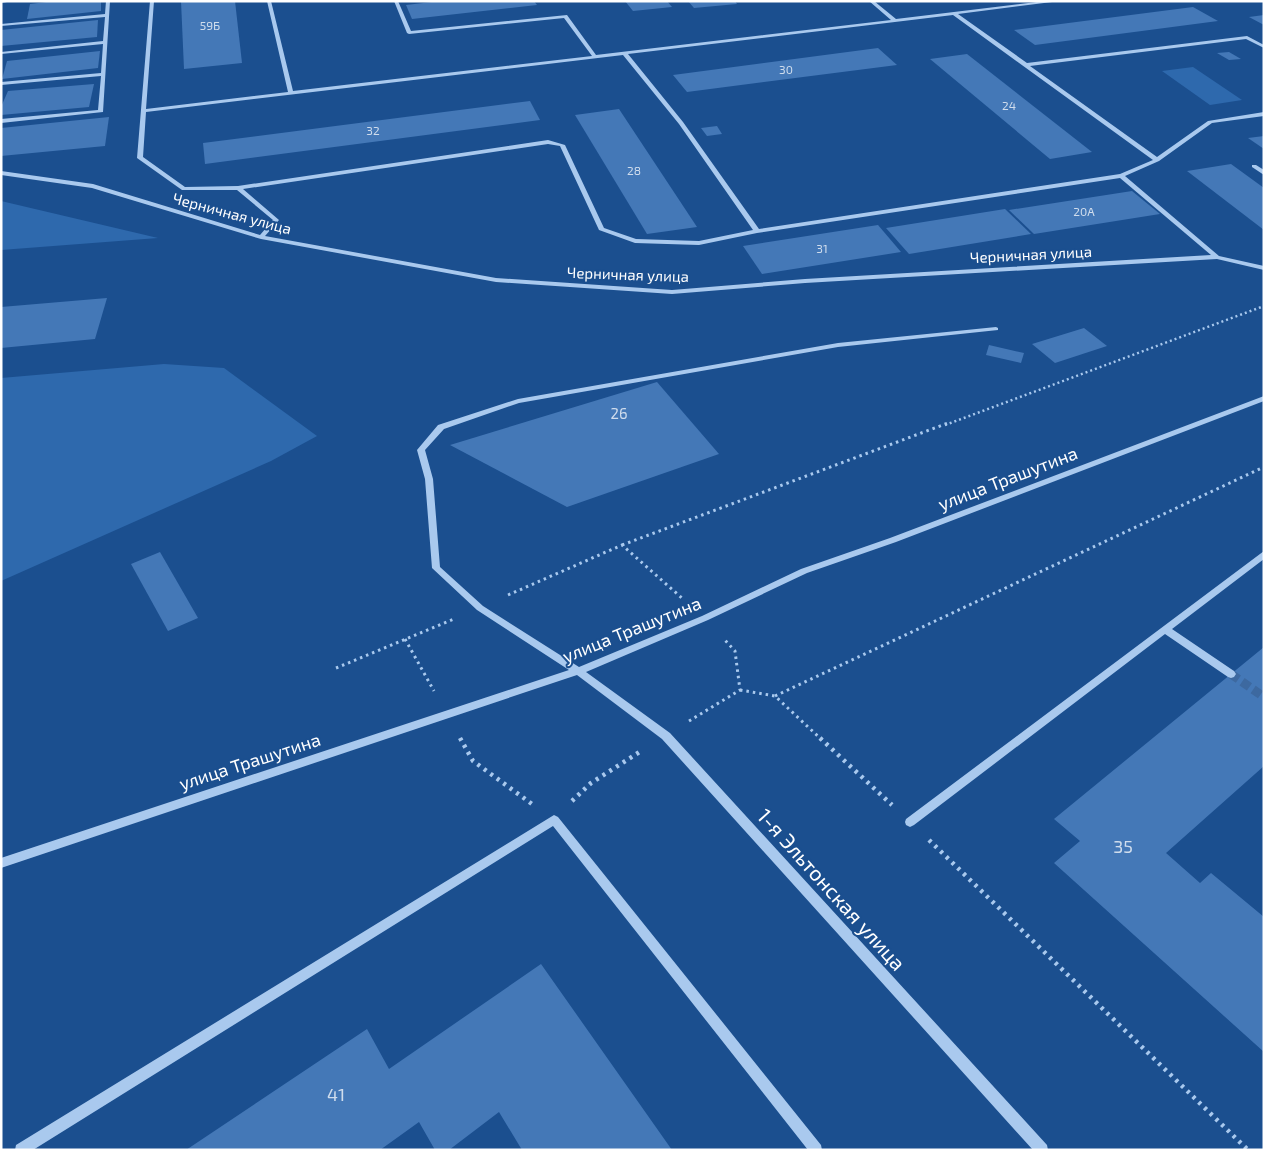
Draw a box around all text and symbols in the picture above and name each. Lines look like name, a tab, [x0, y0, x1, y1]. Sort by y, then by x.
house number: 59Б	[200, 18, 220, 32]
house number: 30	[779, 62, 793, 76]
house number: 24	[1002, 98, 1016, 112]
house number: 32	[366, 123, 380, 137]
house number: 28	[627, 163, 641, 177]
street label: Черничная улица	[171, 189, 294, 238]
house number: 20А	[1073, 204, 1095, 218]
house number: 31	[816, 241, 828, 255]
street label: Черничная улица	[969, 242, 1092, 267]
street label: Черничная улица	[567, 263, 689, 286]
house number: 26	[610, 404, 628, 422]
street label: улица Трашутина	[935, 441, 1080, 515]
street label: улица Трашутина	[559, 591, 704, 667]
street label: улица Трашутина	[176, 728, 323, 794]
street label: 1-я Эльтонская улица	[752, 803, 911, 976]
house number: 35	[1113, 835, 1133, 857]
house number: 41	[327, 1083, 345, 1105]

